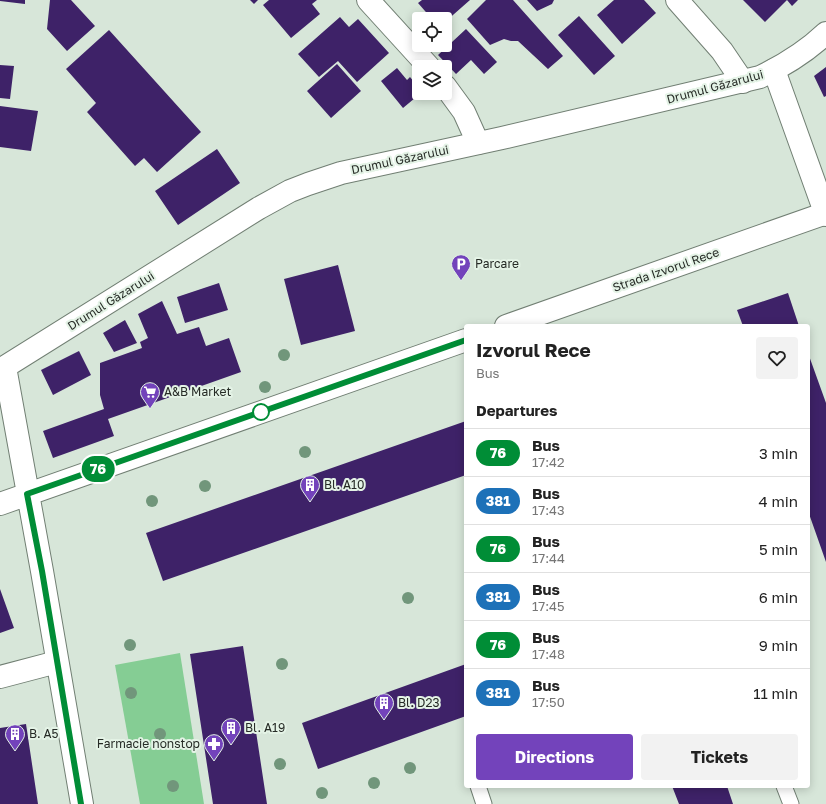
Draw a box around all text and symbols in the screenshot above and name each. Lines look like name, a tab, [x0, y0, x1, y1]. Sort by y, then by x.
map controls	[412, 12, 452, 100]
button: locate	[412, 12, 452, 52]
button: layers	[412, 60, 452, 100]
street label: Drumul Găzarului	[665, 66, 765, 107]
street label: Drumul Găzarului	[350, 142, 450, 177]
street label: Strada Izvorul Rece	[611, 244, 721, 295]
parking icon: Parcare	[450, 253, 472, 281]
place label: Parcare	[475, 256, 519, 271]
street label: Drumul Găzarului	[65, 268, 157, 333]
button: heart	[756, 337, 798, 379]
text: Izvorul Rece	[476, 338, 591, 361]
text: Bus	[476, 365, 499, 381]
supermarket icon: A&B Market	[139, 381, 161, 409]
place label: A&B Market	[164, 384, 231, 399]
text: Departures	[476, 401, 557, 419]
unlabelled marker	[252, 403, 270, 421]
text: Bus	[532, 436, 560, 454]
text: 76	[490, 444, 506, 461]
text: 3 min	[759, 444, 798, 462]
text: 17:42	[532, 454, 565, 470]
line badge: 76	[80, 456, 116, 482]
text: 76	[90, 460, 106, 477]
building icon: Bl. A10	[299, 474, 321, 502]
place label: Bl. A10	[324, 477, 364, 492]
text: Bus	[532, 484, 560, 502]
text: 381	[486, 492, 510, 509]
text: 4 min	[759, 492, 798, 510]
text: 17:43	[532, 502, 565, 518]
text: Bus	[532, 532, 560, 550]
text: 76	[490, 540, 506, 557]
text: 5 min	[759, 540, 798, 558]
text: 17:44	[532, 550, 565, 566]
text: Bus	[532, 580, 560, 598]
text: 381	[486, 588, 510, 605]
text: 6 min	[759, 588, 798, 606]
text: 17:45	[532, 598, 565, 614]
text: Bus	[532, 628, 560, 646]
text: 76	[490, 636, 506, 653]
text: 9 min	[759, 636, 798, 654]
text: 17:48	[532, 646, 565, 662]
text: Bus	[532, 676, 560, 694]
text: 381	[486, 684, 510, 701]
text: 11 min	[753, 684, 798, 702]
building icon: Bl. D23	[373, 692, 395, 720]
text: 17:50	[532, 694, 565, 710]
place label: Bl. D23	[398, 695, 439, 710]
building icon: Bl. A19	[220, 717, 242, 745]
place label: Bl. A19	[245, 720, 285, 735]
building icon: B. A5	[4, 723, 26, 751]
place label: B. A5	[29, 726, 59, 741]
pharmacy icon: Farmacie nonstop	[203, 733, 225, 761]
button: Directions	[476, 734, 633, 780]
button: Tickets	[641, 734, 798, 780]
place label: Farmacie nonstop	[97, 736, 200, 751]

